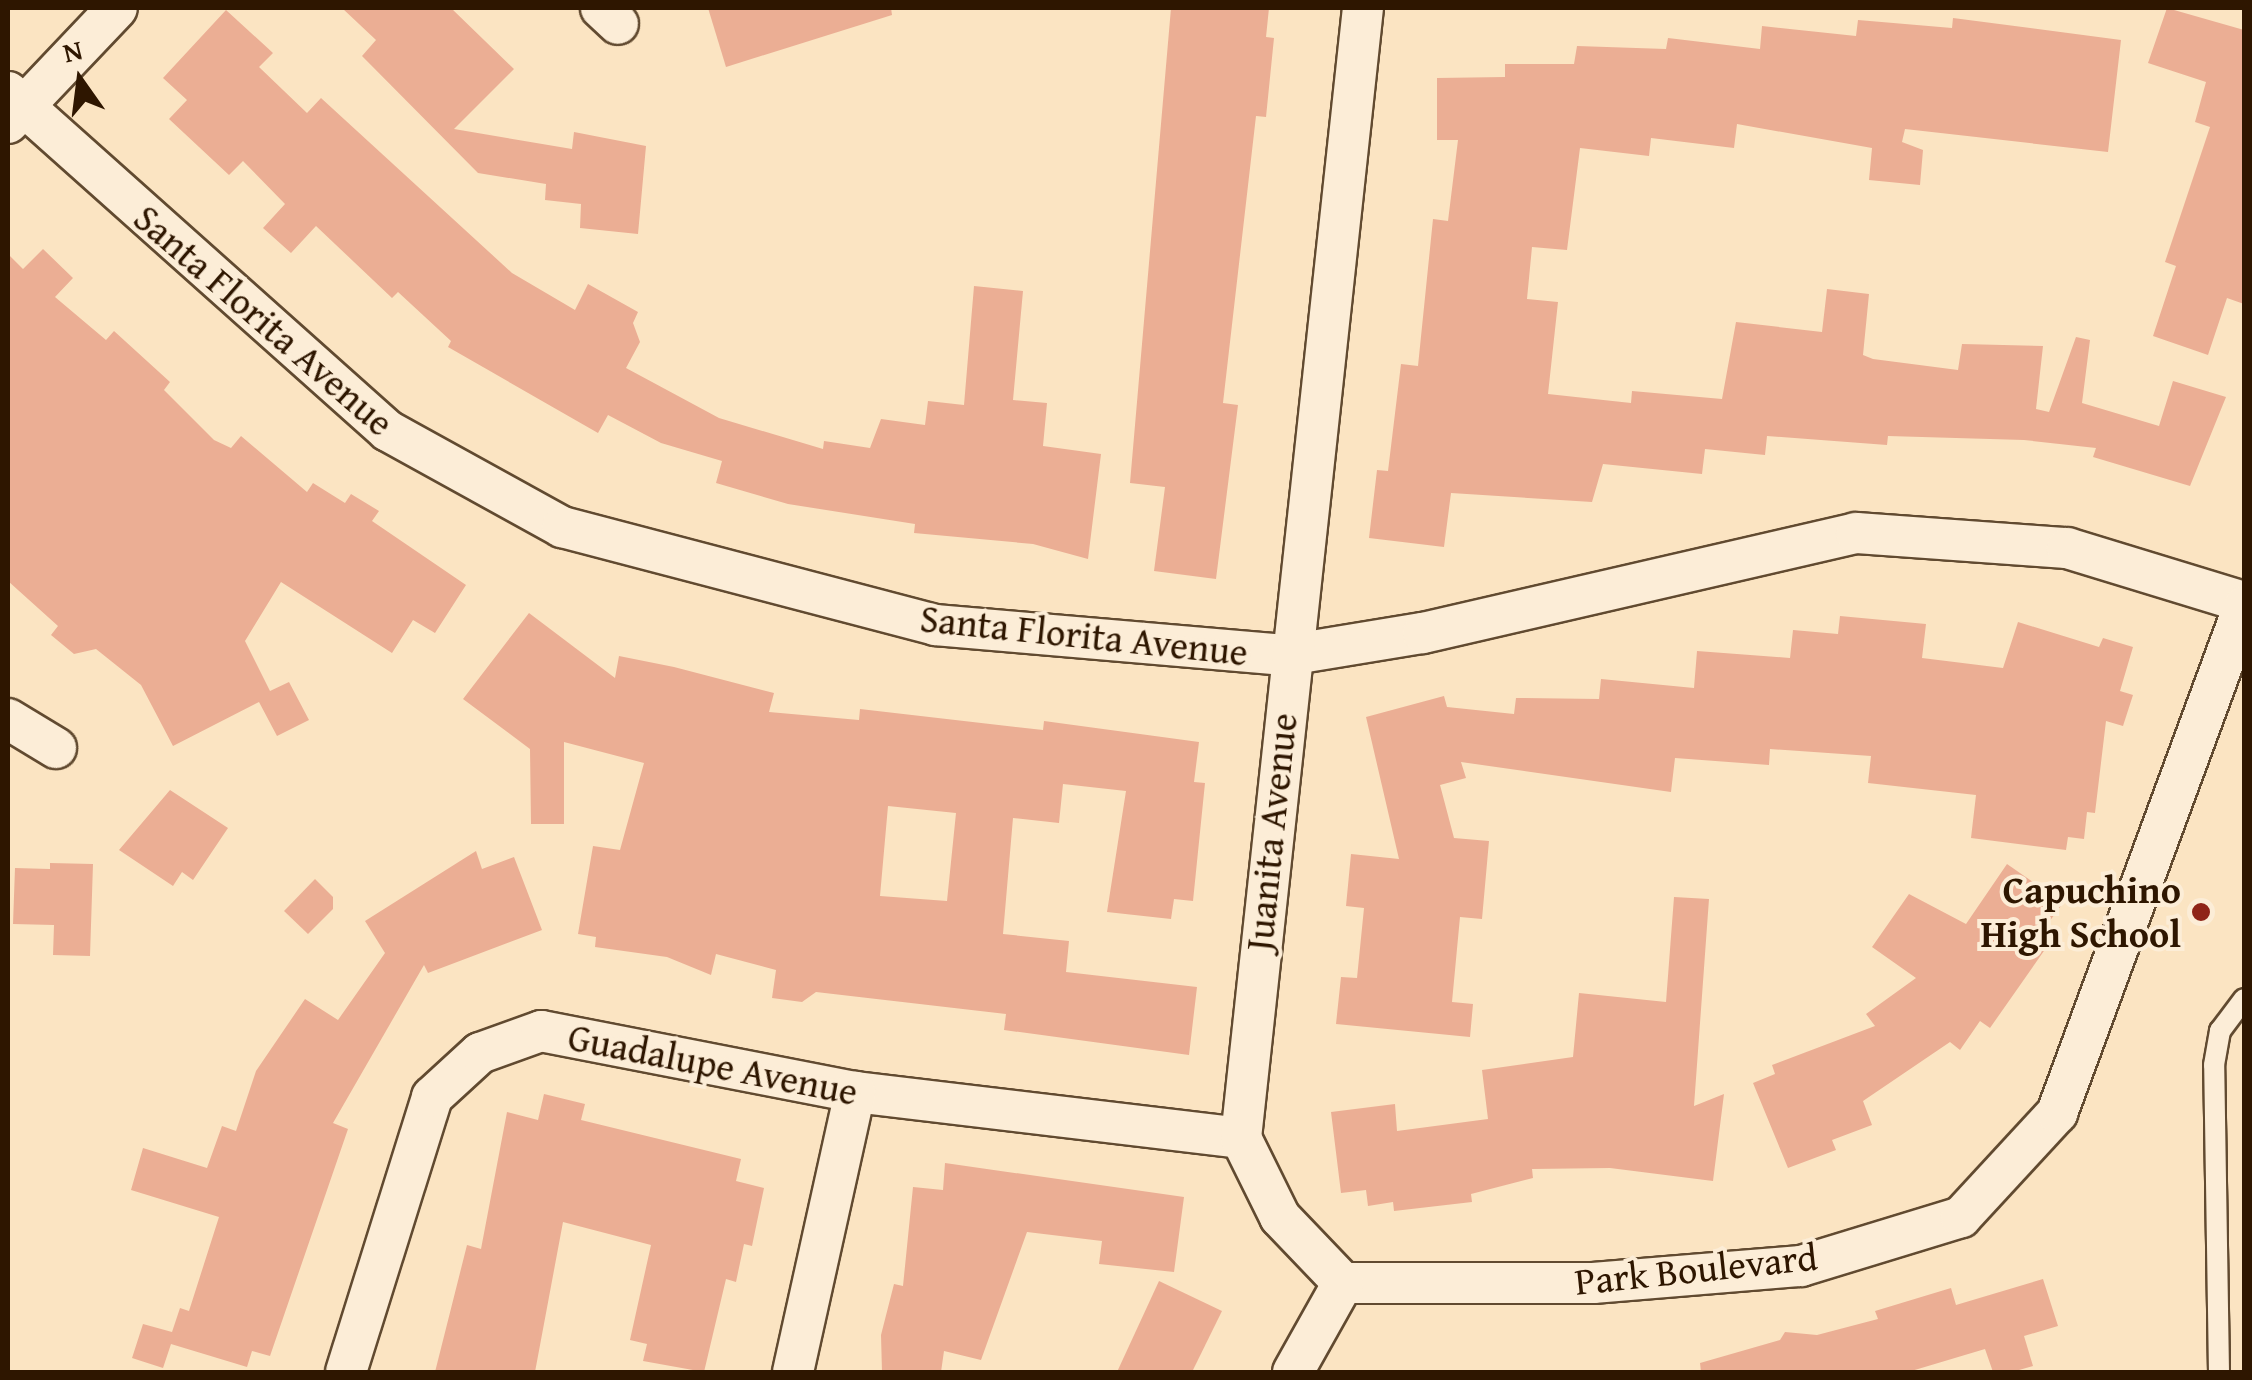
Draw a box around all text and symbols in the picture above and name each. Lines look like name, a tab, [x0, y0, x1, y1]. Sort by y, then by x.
text: N	[59, 28, 87, 73]
north arrow	[30, 30, 130, 130]
street label: Santa Florita Avenue	[125, 195, 403, 445]
street label: Santa Florita Avenue	[918, 595, 1250, 675]
street label: Juanita Avenue	[1236, 711, 1306, 953]
place label: Capuchino High School	[1980, 867, 2181, 956]
marker: Capuchino High School	[2190, 901, 2212, 923]
street label: Guadalupe Avenue	[564, 1014, 862, 1114]
street label: Park Boulevard	[1573, 1234, 1819, 1304]

